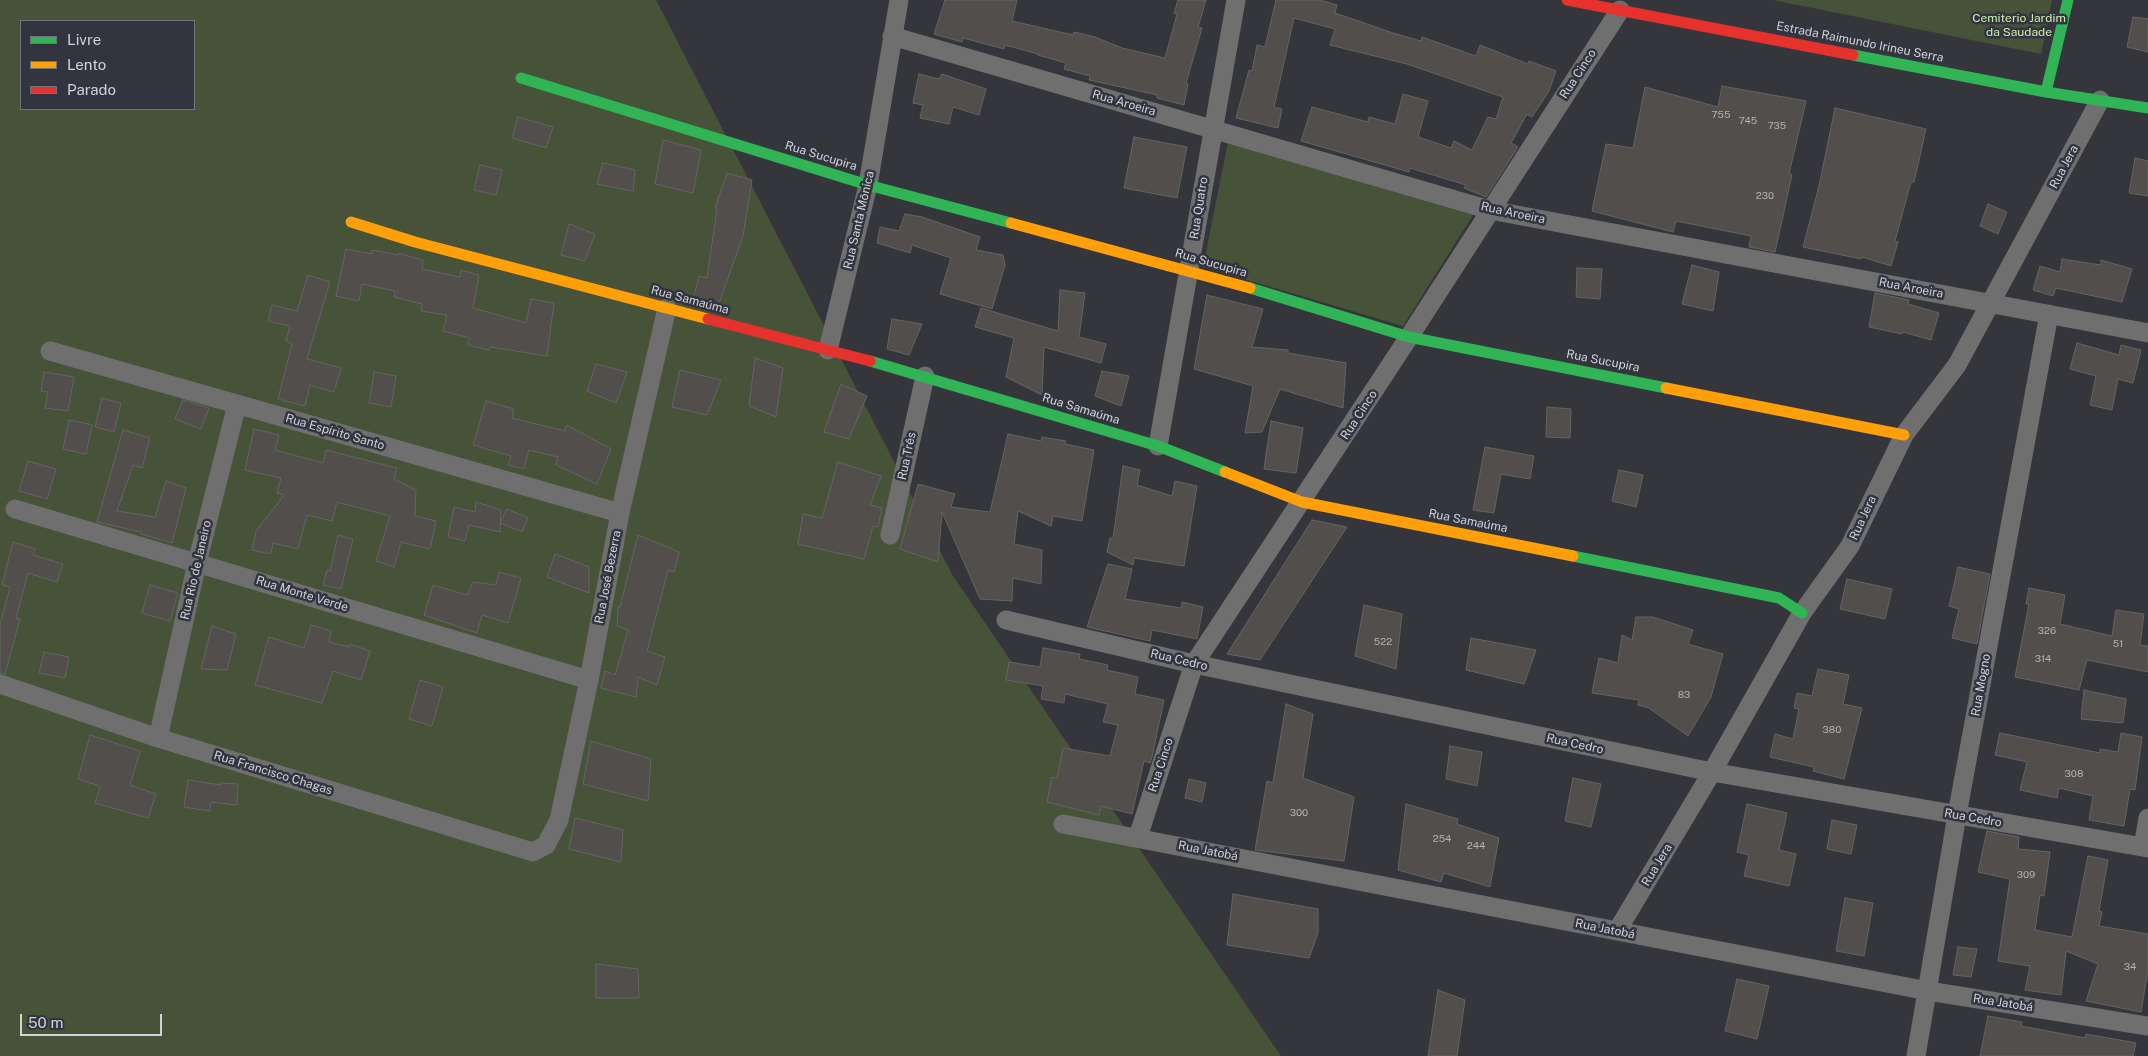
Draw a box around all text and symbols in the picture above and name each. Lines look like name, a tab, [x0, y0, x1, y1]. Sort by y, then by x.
park label: Cemiterio Jardim da Saudade	[1972, 11, 2066, 39]
street label: Estrada Raimundo Irineu Serra	[1775, 19, 1945, 65]
legend	[20, 20, 195, 110]
text: Livre	[67, 31, 101, 48]
street label: Rua Cinco	[1557, 47, 1599, 101]
text: Lento	[67, 56, 106, 73]
text: Parado	[67, 81, 116, 98]
street label: Rua Aroeira	[1091, 87, 1157, 119]
house number: 755	[1712, 109, 1730, 121]
house number: 745	[1739, 115, 1757, 127]
house number: 735	[1768, 120, 1786, 132]
street label: Rua Sucupira	[783, 138, 859, 174]
street label: Rua Jera	[2047, 143, 2081, 191]
street label: Rua Santa Mônica	[841, 170, 877, 270]
street label: Rua Quatro	[1187, 176, 1211, 240]
house number: 230	[1756, 190, 1774, 202]
street label: Rua Aroeira	[1480, 199, 1546, 227]
street label: Rua Sucupira	[1173, 246, 1249, 280]
street label: Rua Aroeira	[1878, 275, 1944, 301]
street label: Rua Samaúma	[649, 283, 731, 317]
street label: Rua Sucupira	[1565, 347, 1641, 375]
street label: Rua Cinco	[1338, 388, 1380, 442]
street label: Rua Samaúma	[1041, 390, 1121, 428]
street label: Rua Espírito Santo	[284, 411, 386, 453]
street label: Rua Três	[895, 431, 919, 481]
street label: Rua Jera	[1847, 494, 1879, 542]
street label: Rua Samaúma	[1427, 506, 1509, 536]
street label: Rua Rio de Janeiro	[178, 519, 214, 621]
street label: Rua José Bezerra	[592, 529, 624, 625]
street label: Rua Monte Verde	[254, 573, 350, 615]
house number: 326	[2038, 625, 2056, 637]
house number: 522	[1374, 636, 1392, 648]
house number: 51	[2113, 638, 2123, 650]
street label: Rua Cedro	[1149, 646, 1209, 674]
street label: Rua Mogno	[1968, 653, 1994, 717]
house number: 314	[2035, 653, 2051, 665]
house number: 83	[1678, 689, 1690, 701]
house number: 380	[1823, 724, 1841, 736]
street label: Rua Cedro	[1545, 731, 1605, 757]
street label: Rua Cinco	[1145, 736, 1177, 794]
street label: Rua Francisco Chagas	[212, 748, 334, 798]
house number: 308	[2065, 768, 2083, 780]
street label: Rua Cedro	[1943, 806, 2003, 830]
house number: 300	[1290, 807, 1308, 819]
house number: 254	[1433, 833, 1451, 845]
street label: Rua Jatobá	[1177, 838, 1239, 864]
house number: 244	[1467, 840, 1485, 852]
street label: Rua Jera	[1639, 841, 1675, 889]
house number: 309	[2017, 869, 2035, 881]
street label: Rua Jatobá	[1574, 916, 1636, 942]
house number: 34	[2124, 961, 2136, 973]
street label: Rua Jatobá	[1972, 991, 2034, 1015]
scale bar	[22, 1004, 165, 1036]
text: 50 m	[28, 1014, 63, 1031]

